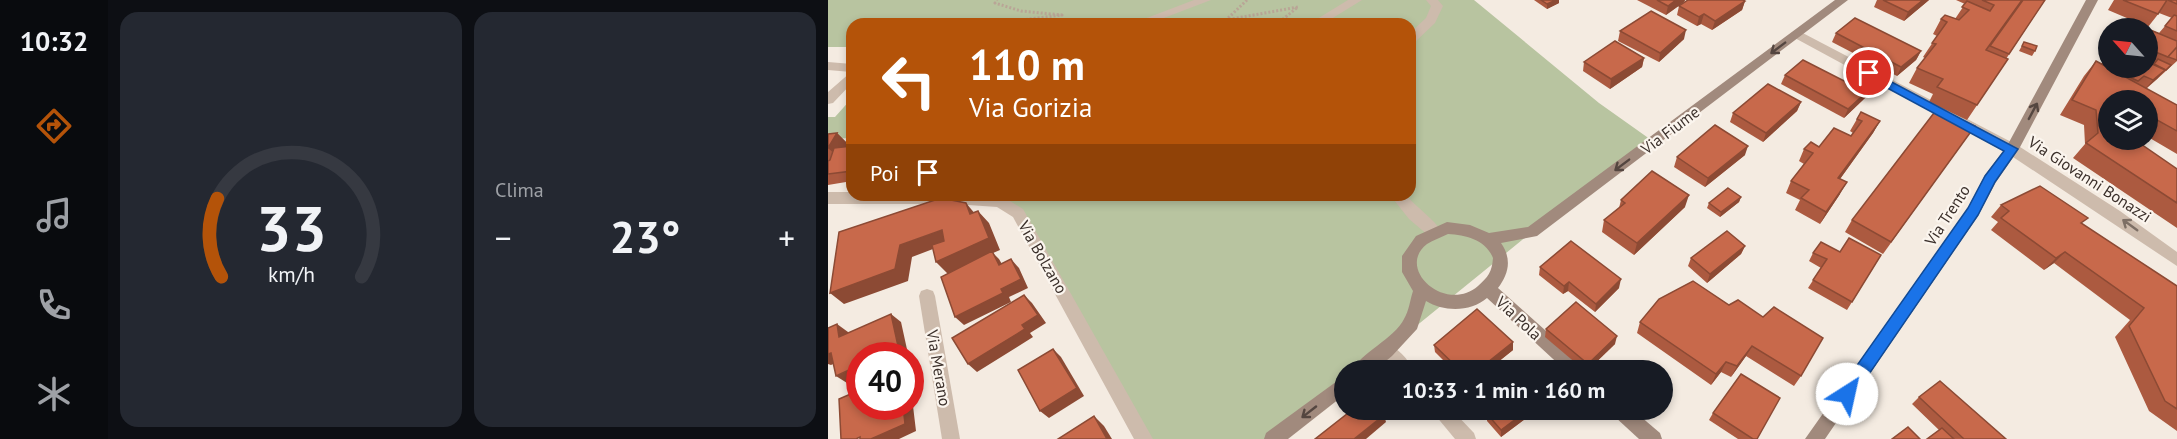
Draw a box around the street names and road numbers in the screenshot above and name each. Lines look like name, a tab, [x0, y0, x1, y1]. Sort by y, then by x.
street label: Via Fiume	[1636, 102, 1703, 159]
street label: Via Giovanni Bonazzi	[2024, 131, 2155, 226]
street label: Via Trento	[1919, 181, 1974, 250]
street label: Via Bolzano	[1014, 216, 1072, 297]
street label: Via Pola	[1491, 291, 1546, 344]
street label: Via Merano	[922, 327, 956, 408]

